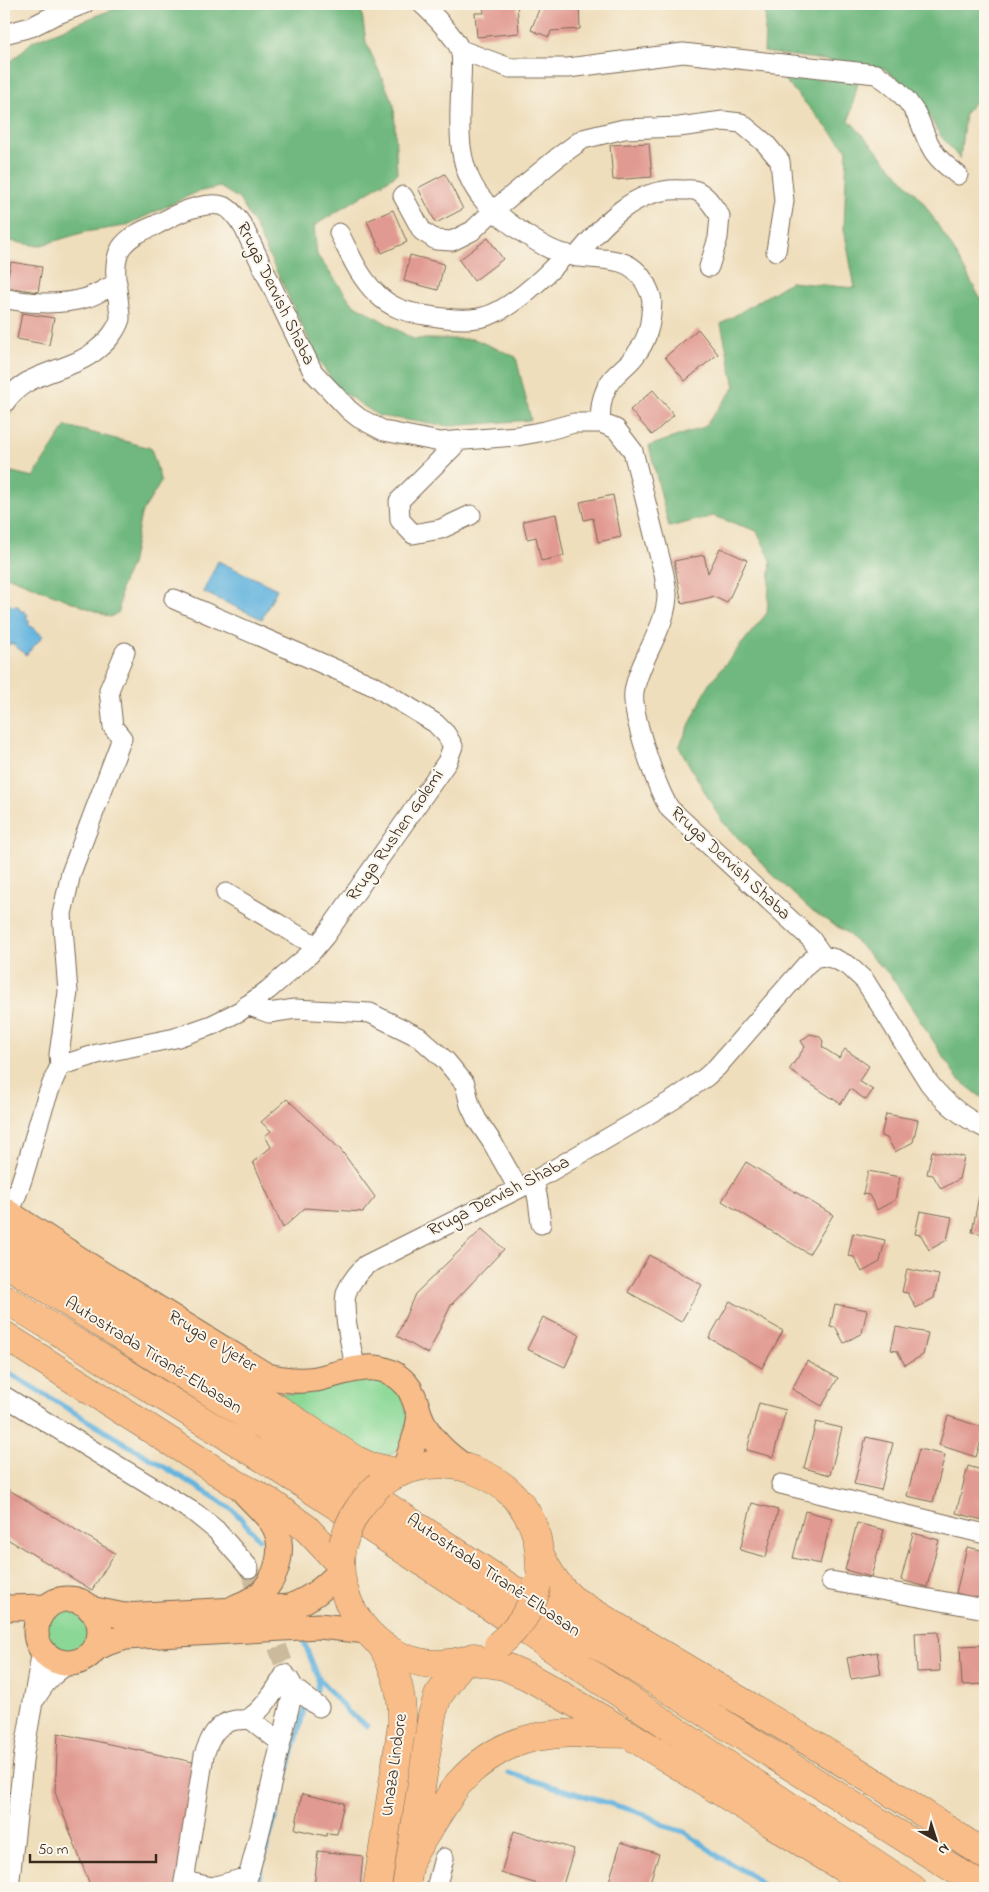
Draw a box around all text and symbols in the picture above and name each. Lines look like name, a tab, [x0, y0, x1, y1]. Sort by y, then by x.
street label: Rruga Dervish Shaba	[228, 218, 321, 370]
street label: Rruga Rushen Golemi	[341, 765, 452, 908]
street label: Rruga Dervish Shaba	[663, 801, 796, 928]
street label: Rruga Dervish Shaba	[423, 1150, 575, 1245]
street label: Autostrada Tiranë-Elbasan	[59, 1291, 247, 1421]
street label: Rruga e Vjeter	[162, 1304, 262, 1381]
street label: Autostrada Tiranë-Elbasan	[401, 1508, 585, 1644]
street label: Unaza Lindore	[375, 1711, 415, 1818]
north arrow	[912, 1814, 962, 1864]
scale bar	[30, 1832, 156, 1864]
text: N	[933, 1838, 954, 1860]
text: 50 m	[38, 1839, 69, 1861]

